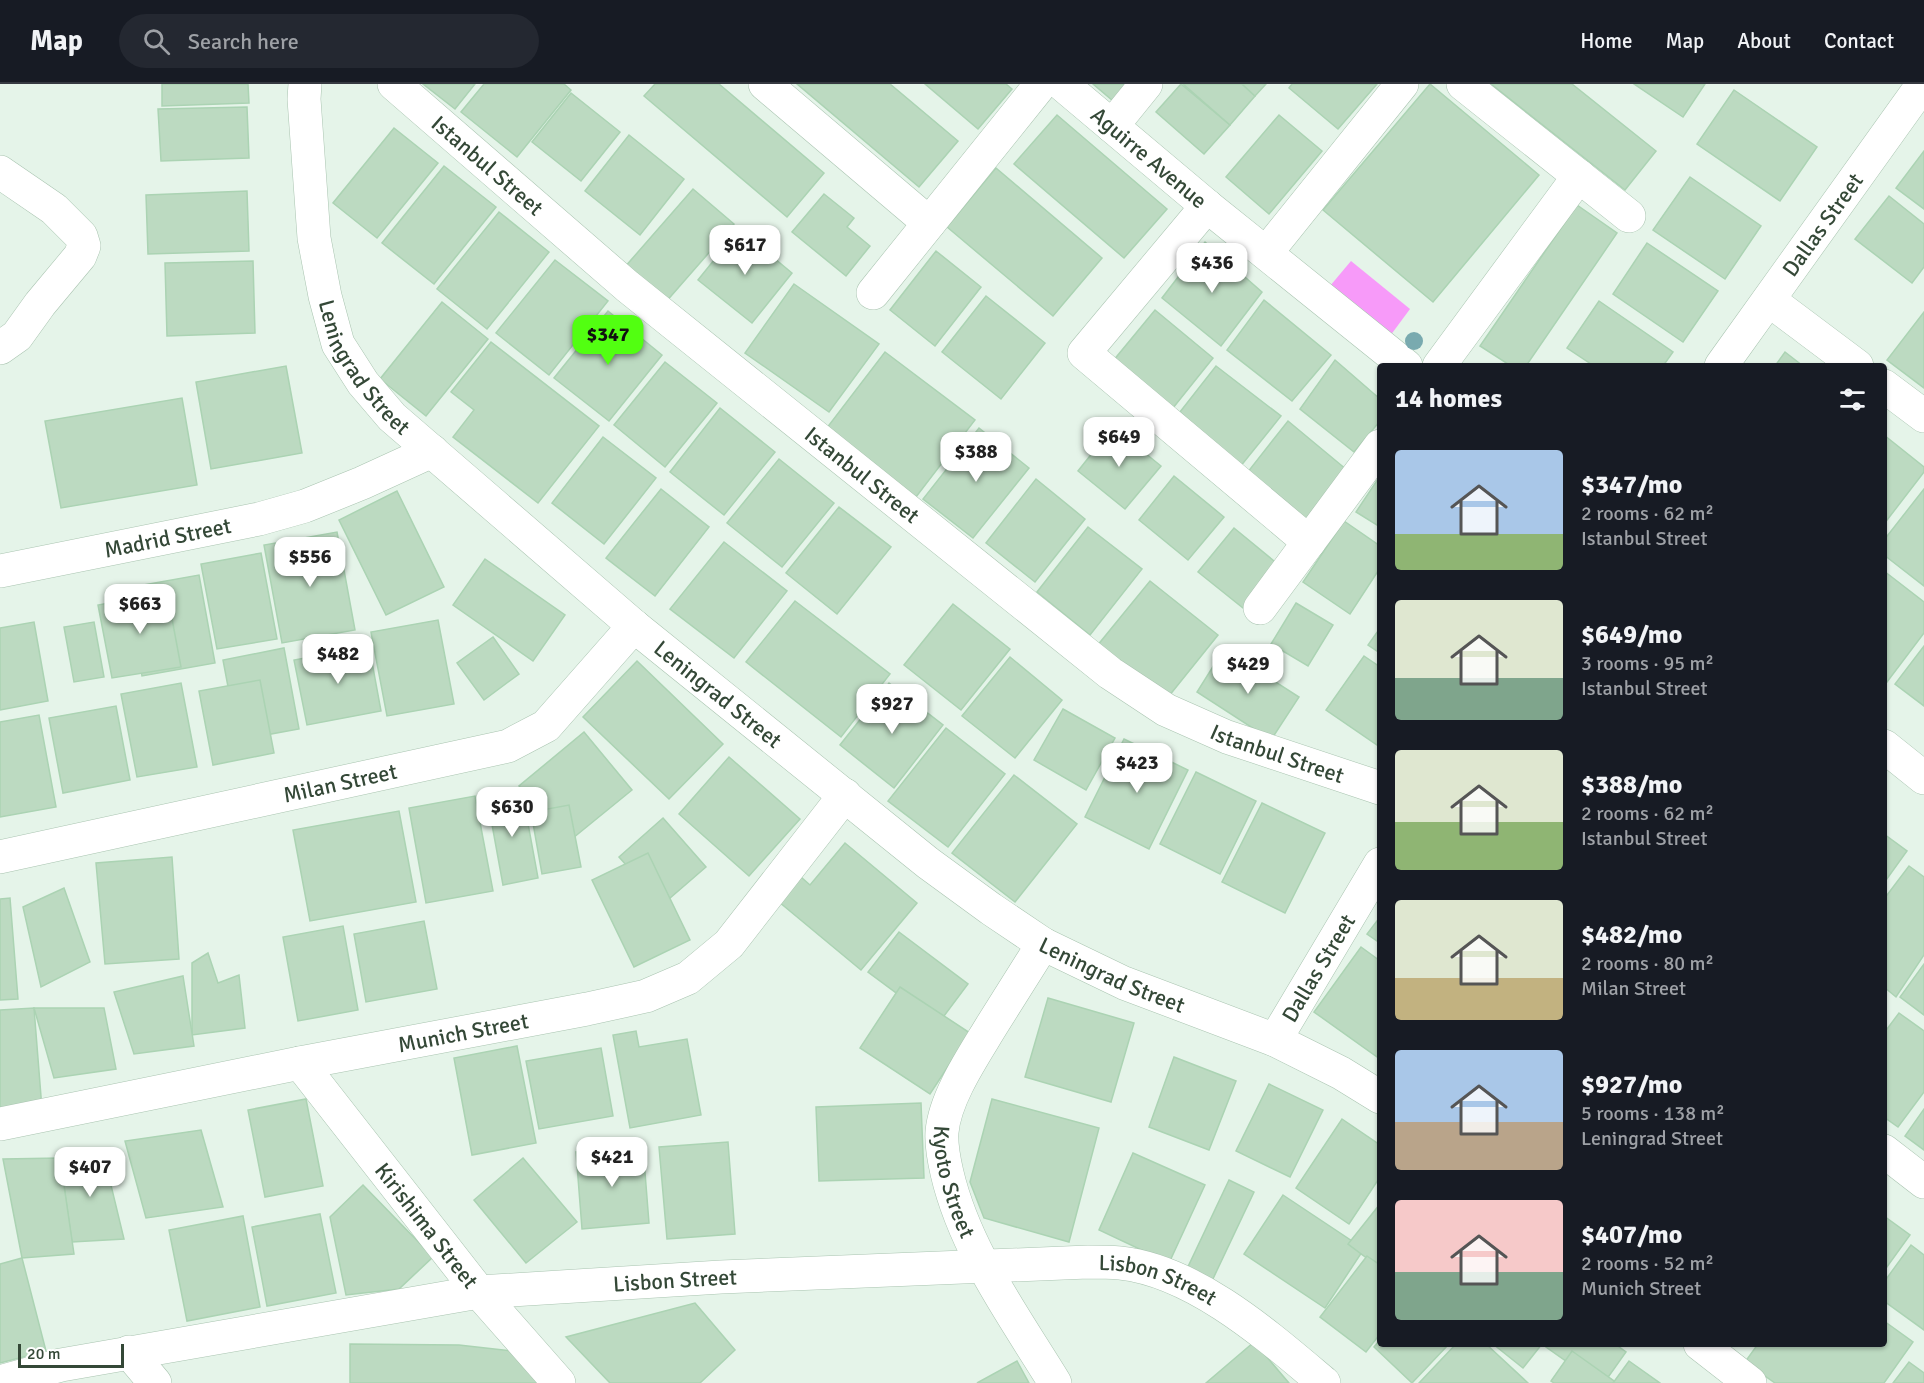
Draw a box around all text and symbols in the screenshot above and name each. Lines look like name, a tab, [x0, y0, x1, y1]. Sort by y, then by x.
search box	[119, 14, 539, 68]
text: Map	[30, 24, 83, 58]
icon: search	[140, 25, 173, 58]
text: Search here	[188, 28, 299, 55]
text: Home	[1580, 28, 1633, 54]
text: Map	[1666, 28, 1704, 54]
text: About	[1737, 28, 1791, 54]
text: Contact	[1824, 28, 1894, 54]
street label: Aguirre Avenue	[1086, 101, 1213, 214]
street label: Istanbul Street	[426, 109, 549, 221]
street label: Dallas Street	[1776, 167, 1869, 282]
pin: $617	[709, 225, 781, 276]
text: $617	[723, 232, 767, 257]
pin: $436	[1176, 243, 1248, 294]
text: $436	[1190, 250, 1234, 275]
street label: Leningrad Street	[313, 297, 416, 441]
pin: $347	[572, 315, 644, 366]
text: $347	[586, 322, 630, 347]
text: 14 homes	[1395, 383, 1502, 415]
icon: filters	[1836, 383, 1869, 416]
pin: $649	[1083, 417, 1155, 468]
street label: Istanbul Street	[800, 421, 925, 529]
text: $649	[1097, 424, 1141, 449]
pin: $388	[940, 432, 1012, 483]
text: $388	[954, 439, 998, 464]
text: $347/mo	[1581, 469, 1682, 501]
icon: home	[1443, 474, 1515, 546]
text: 2 rooms · 62 m²	[1581, 501, 1714, 526]
street label: Madrid Street	[102, 511, 234, 563]
text: Istanbul Street	[1581, 526, 1708, 551]
pin: $556	[274, 537, 346, 588]
text: $556	[288, 544, 332, 569]
pin: $663	[104, 584, 176, 635]
text: $663	[118, 591, 162, 616]
text: $649/mo	[1581, 619, 1682, 651]
icon: home	[1443, 624, 1515, 696]
pin: $482	[302, 634, 374, 685]
street label: Leningrad Street	[649, 634, 788, 754]
text: $482	[316, 641, 360, 666]
pin: $429	[1212, 644, 1284, 695]
text: $429	[1226, 651, 1270, 676]
text: 3 rooms · 95 m²	[1581, 651, 1714, 676]
text: Istanbul Street	[1581, 676, 1708, 701]
pin: $927	[856, 684, 928, 735]
text: $927	[870, 691, 914, 716]
street label: Istanbul Street	[1206, 718, 1348, 789]
pin: $423	[1101, 743, 1173, 794]
text: $423	[1115, 750, 1159, 775]
street label: Milan Street	[281, 757, 400, 808]
text: $388/mo	[1581, 769, 1682, 801]
icon: home	[1443, 774, 1515, 846]
pin: $630	[476, 787, 548, 838]
text: $630	[490, 794, 534, 819]
text: 2 rooms · 62 m²	[1581, 801, 1714, 826]
text: Istanbul Street	[1581, 826, 1708, 851]
street label: Dallas Street	[1275, 909, 1361, 1027]
text: $482/mo	[1581, 919, 1682, 951]
icon: home	[1443, 924, 1515, 996]
street label: Leningrad Street	[1035, 931, 1189, 1018]
text: 2 rooms · 80 m²	[1581, 951, 1714, 976]
text: Milan Street	[1581, 976, 1686, 1001]
street label: Munich Street	[395, 1007, 531, 1058]
text: $927/mo	[1581, 1069, 1682, 1101]
icon: home	[1443, 1074, 1515, 1146]
text: 5 rooms · 138 m²	[1581, 1101, 1725, 1126]
street label: Kyoto Street	[928, 1125, 982, 1242]
text: Leningrad Street	[1581, 1126, 1723, 1151]
pin: $421	[576, 1137, 648, 1188]
text: $421	[590, 1144, 634, 1169]
pin: $407	[54, 1147, 126, 1198]
text: $407	[68, 1154, 112, 1179]
street label: Kirishima Street	[369, 1157, 484, 1294]
text: $407/mo	[1581, 1219, 1682, 1251]
icon: home	[1443, 1224, 1515, 1296]
street label: Lisbon Street	[1098, 1249, 1222, 1311]
text: 2 rooms · 52 m²	[1581, 1251, 1714, 1276]
street label: Lisbon Street	[612, 1263, 738, 1297]
text: Munich Street	[1581, 1276, 1701, 1301]
scale bar	[18, 1341, 124, 1368]
text: 20 m	[27, 1344, 61, 1364]

